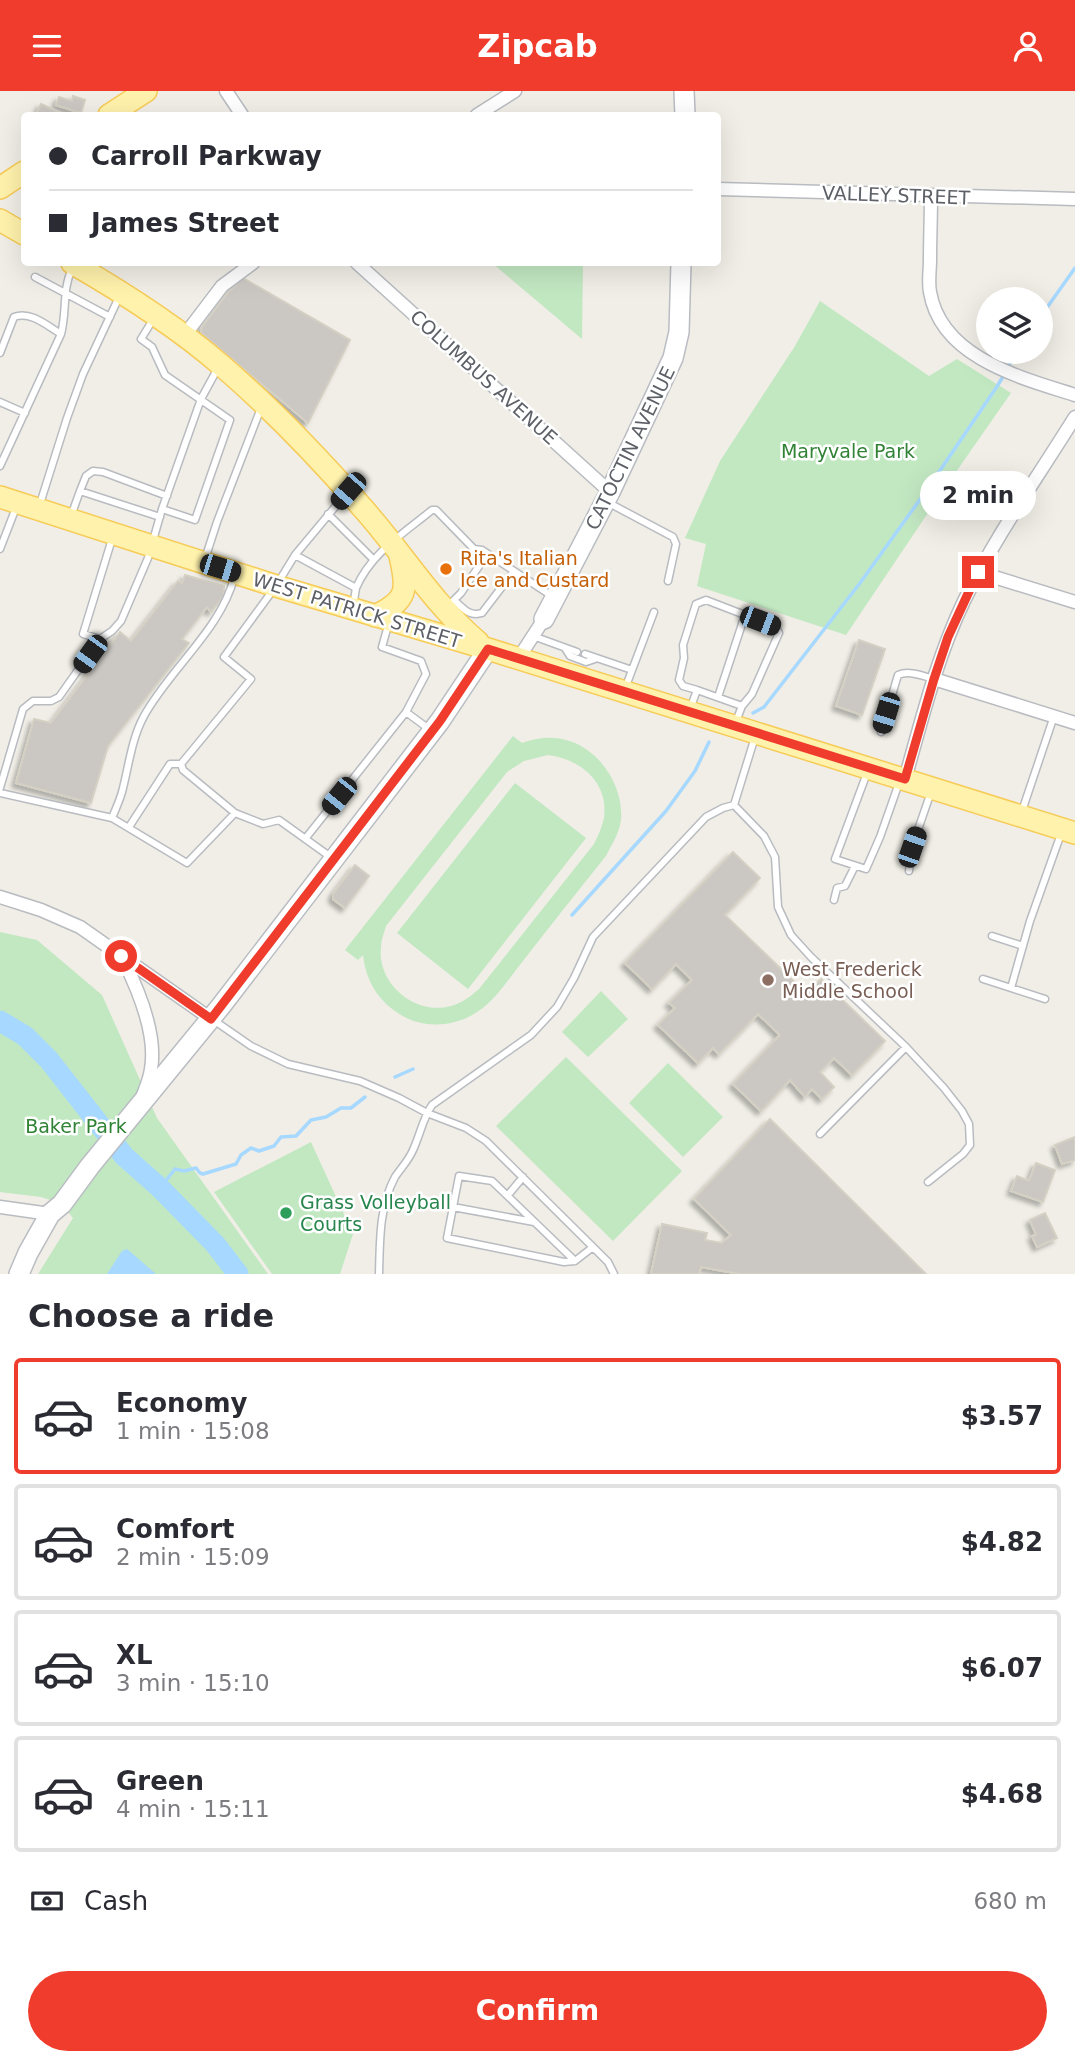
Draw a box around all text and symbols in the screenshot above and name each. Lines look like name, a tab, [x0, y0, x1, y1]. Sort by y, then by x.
icon: menu	[28, 27, 66, 65]
text: Zipcab	[477, 27, 598, 65]
icon: person	[1009, 27, 1047, 65]
text: Carroll Parkway	[91, 141, 322, 171]
street label: VALLEY STREET	[822, 181, 971, 209]
text: James Street	[91, 208, 279, 238]
map controls	[976, 287, 1053, 364]
button: layers	[976, 287, 1053, 364]
street label: COLUMBUS AVENUE	[406, 305, 562, 449]
street label: CATOCTIN AVENUE	[581, 363, 679, 533]
park label: Maryvale Park	[781, 440, 915, 462]
car	[327, 468, 370, 514]
callout: 2 min	[920, 470, 1036, 519]
text: 2 min	[942, 482, 1014, 508]
place label: Rita's Italian Ice and Custard	[460, 547, 609, 591]
car	[197, 552, 244, 584]
route end	[962, 556, 994, 588]
marker: Rita's Italian Ice and Custard	[438, 561, 454, 577]
street label: WEST PATRICK STREET	[250, 568, 464, 652]
car	[737, 604, 784, 638]
car	[70, 631, 111, 677]
car	[870, 690, 903, 736]
car	[318, 773, 361, 819]
car	[896, 824, 929, 870]
route start	[105, 940, 137, 972]
place label: West Frederick Middle School	[782, 958, 922, 1002]
marker: West Frederick Middle School	[760, 972, 776, 988]
park label: Baker Park	[25, 1115, 127, 1137]
place label: Grass Volleyball Courts	[300, 1191, 451, 1235]
marker: Grass Volleyball Courts	[278, 1205, 294, 1221]
text: Choose a ride	[28, 1297, 274, 1335]
icon: car	[32, 1385, 95, 1448]
text: Economy	[116, 1388, 247, 1418]
text: $3.57	[961, 1401, 1043, 1431]
text: 1 min · 15:08	[116, 1418, 270, 1444]
icon: car	[32, 1511, 95, 1574]
text: Comfort	[116, 1514, 234, 1544]
text: $4.82	[961, 1527, 1043, 1557]
text: 2 min · 15:09	[116, 1544, 270, 1570]
icon: car	[32, 1637, 95, 1700]
text: XL	[116, 1640, 153, 1670]
text: $6.07	[961, 1653, 1043, 1683]
text: 3 min · 15:10	[116, 1670, 270, 1696]
icon: car	[32, 1763, 95, 1826]
text: Green	[116, 1766, 204, 1796]
text: $4.68	[961, 1779, 1043, 1809]
text: 4 min · 15:11	[116, 1796, 270, 1822]
icon: cash	[28, 1882, 66, 1920]
text: Cash	[84, 1886, 148, 1916]
text: 680 m	[973, 1888, 1047, 1914]
button: Confirm	[28, 1971, 1047, 2051]

